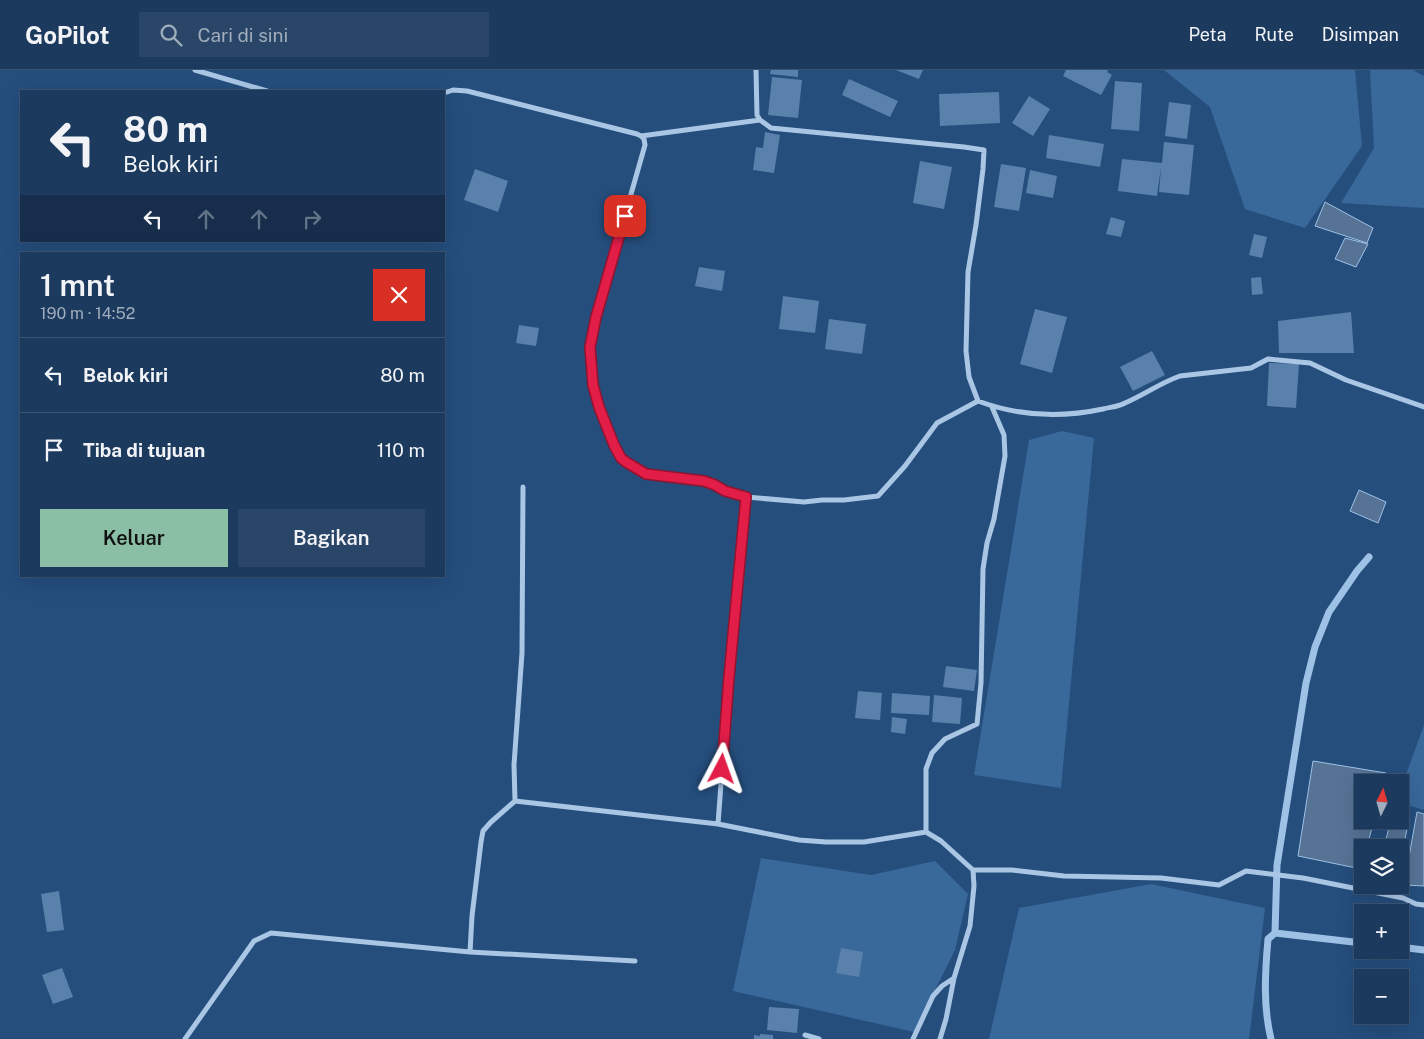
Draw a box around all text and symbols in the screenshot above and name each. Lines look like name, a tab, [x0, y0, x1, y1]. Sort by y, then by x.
search box	[139, 12, 489, 57]
text: GoPilot	[25, 21, 109, 49]
icon: search	[157, 21, 185, 49]
text: Cari di sini	[197, 24, 288, 46]
text: Peta	[1188, 24, 1226, 45]
text: Rute	[1254, 24, 1294, 45]
text: Disimpan	[1322, 24, 1399, 45]
text: 80 m	[123, 109, 208, 150]
icon: left	[40, 110, 105, 175]
text: Belok kiri	[123, 151, 219, 177]
pin	[604, 195, 646, 237]
icon: arrive	[611, 202, 639, 230]
icon: left	[139, 205, 167, 233]
icon: ahead	[192, 205, 220, 233]
icon: ahead	[245, 205, 273, 233]
icon: right	[298, 205, 326, 233]
text: 1 mnt	[40, 267, 115, 303]
button: close	[373, 269, 425, 321]
text: 190 m · 14:52	[40, 304, 135, 323]
icon: left	[40, 361, 68, 389]
text: Belok kiri	[83, 364, 168, 386]
text: 80 m	[380, 364, 425, 386]
icon: arrive	[40, 436, 68, 464]
text: Tiba di tujuan	[83, 439, 205, 461]
text: 110 m	[377, 439, 425, 461]
button: Keluar	[40, 509, 228, 567]
button: Bagikan	[238, 509, 425, 567]
position arrow	[695, 742, 747, 794]
north arrow	[1354, 774, 1409, 829]
map controls	[1354, 774, 1409, 1024]
button: layers	[1354, 839, 1409, 894]
button: +	[1354, 904, 1409, 959]
button: −	[1354, 969, 1409, 1024]

